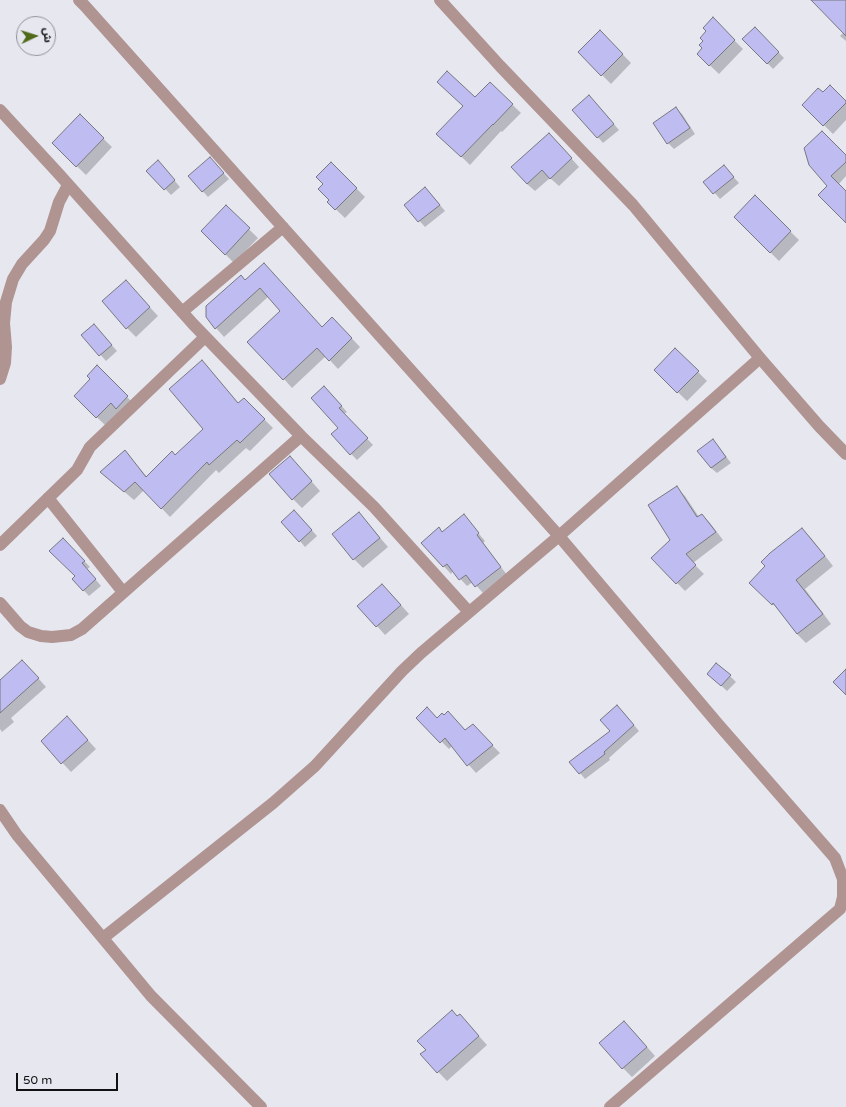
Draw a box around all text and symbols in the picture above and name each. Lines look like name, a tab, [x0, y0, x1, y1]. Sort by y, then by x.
north arrow	[16, 16, 56, 56]
text: ش	[40, 27, 54, 43]
scale bar	[18, 1065, 120, 1091]
text: 50 m	[23, 1073, 52, 1087]

